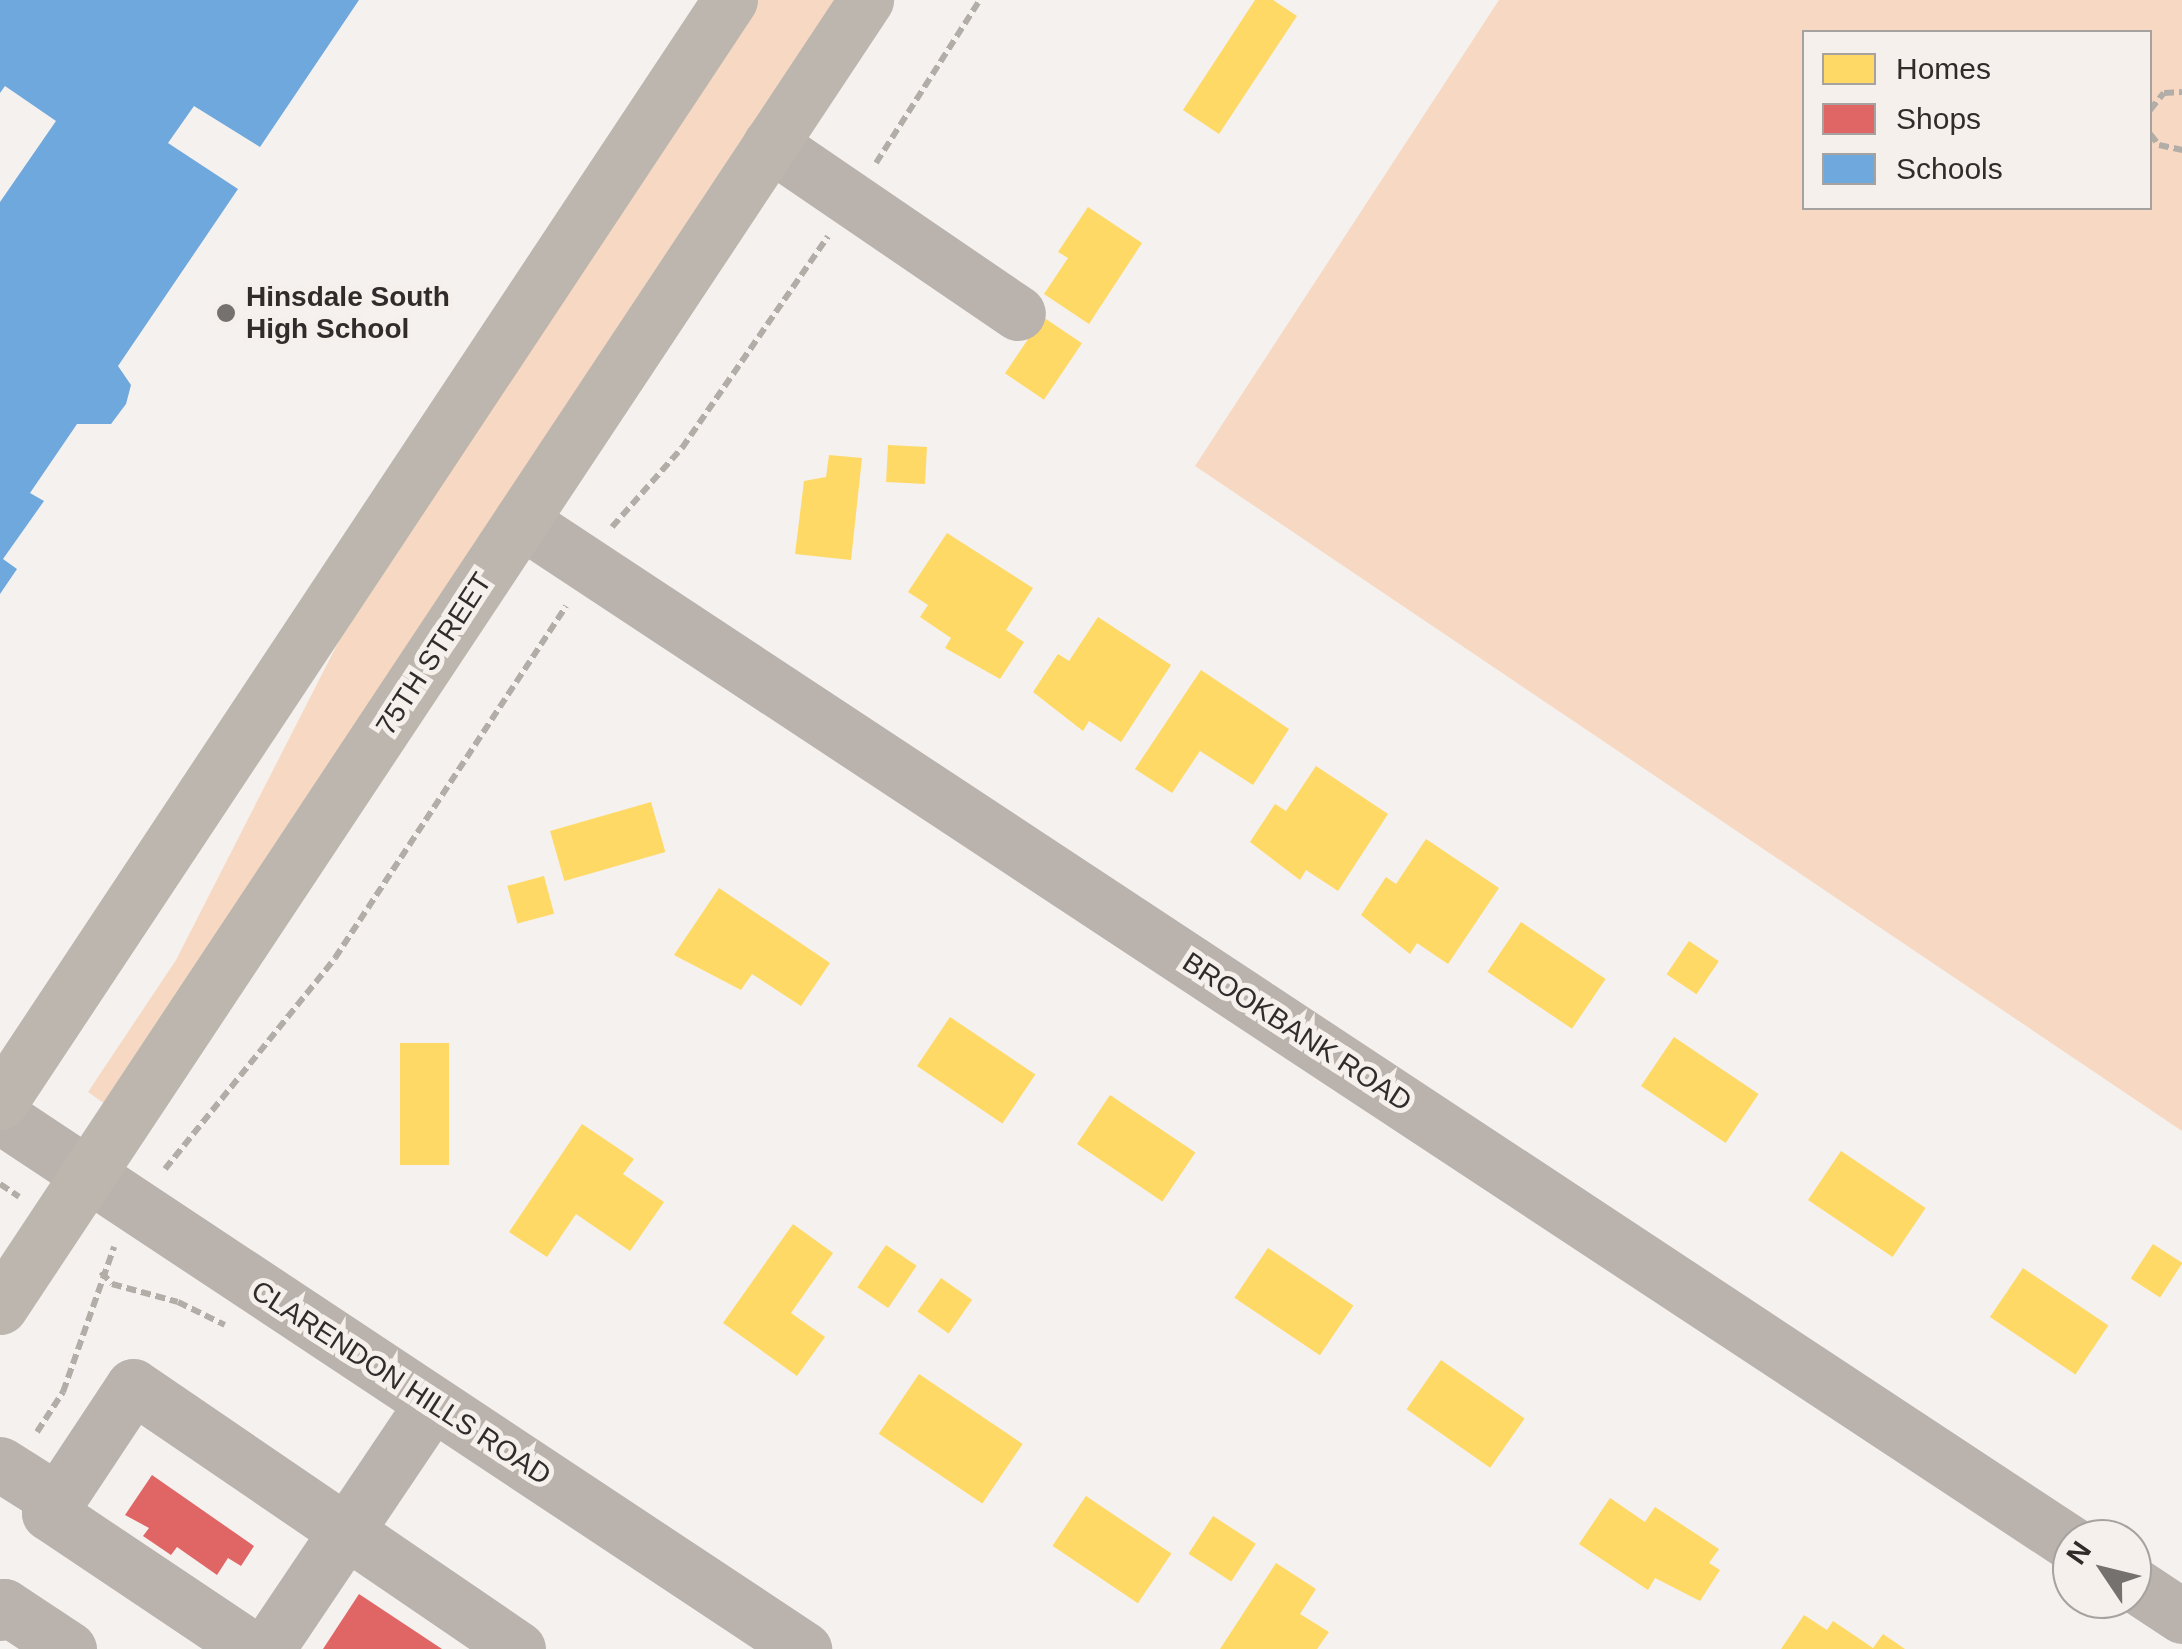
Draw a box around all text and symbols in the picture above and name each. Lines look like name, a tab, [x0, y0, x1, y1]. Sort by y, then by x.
legend	[1802, 30, 2152, 210]
text: Homes	[1896, 52, 1991, 85]
text: Shops	[1896, 102, 1981, 135]
text: Schools	[1896, 152, 2003, 185]
place label: Hinsdale South High School	[246, 280, 450, 346]
marker: Hinsdale South High School	[215, 302, 237, 324]
street label: 75TH STREET	[369, 567, 499, 741]
street label: BROOKBANK ROAD	[1176, 945, 1418, 1119]
street label: CLARENDON HILLS ROAD	[245, 1274, 557, 1492]
north arrow	[2052, 1519, 2152, 1619]
text: N	[2060, 1535, 2097, 1570]

